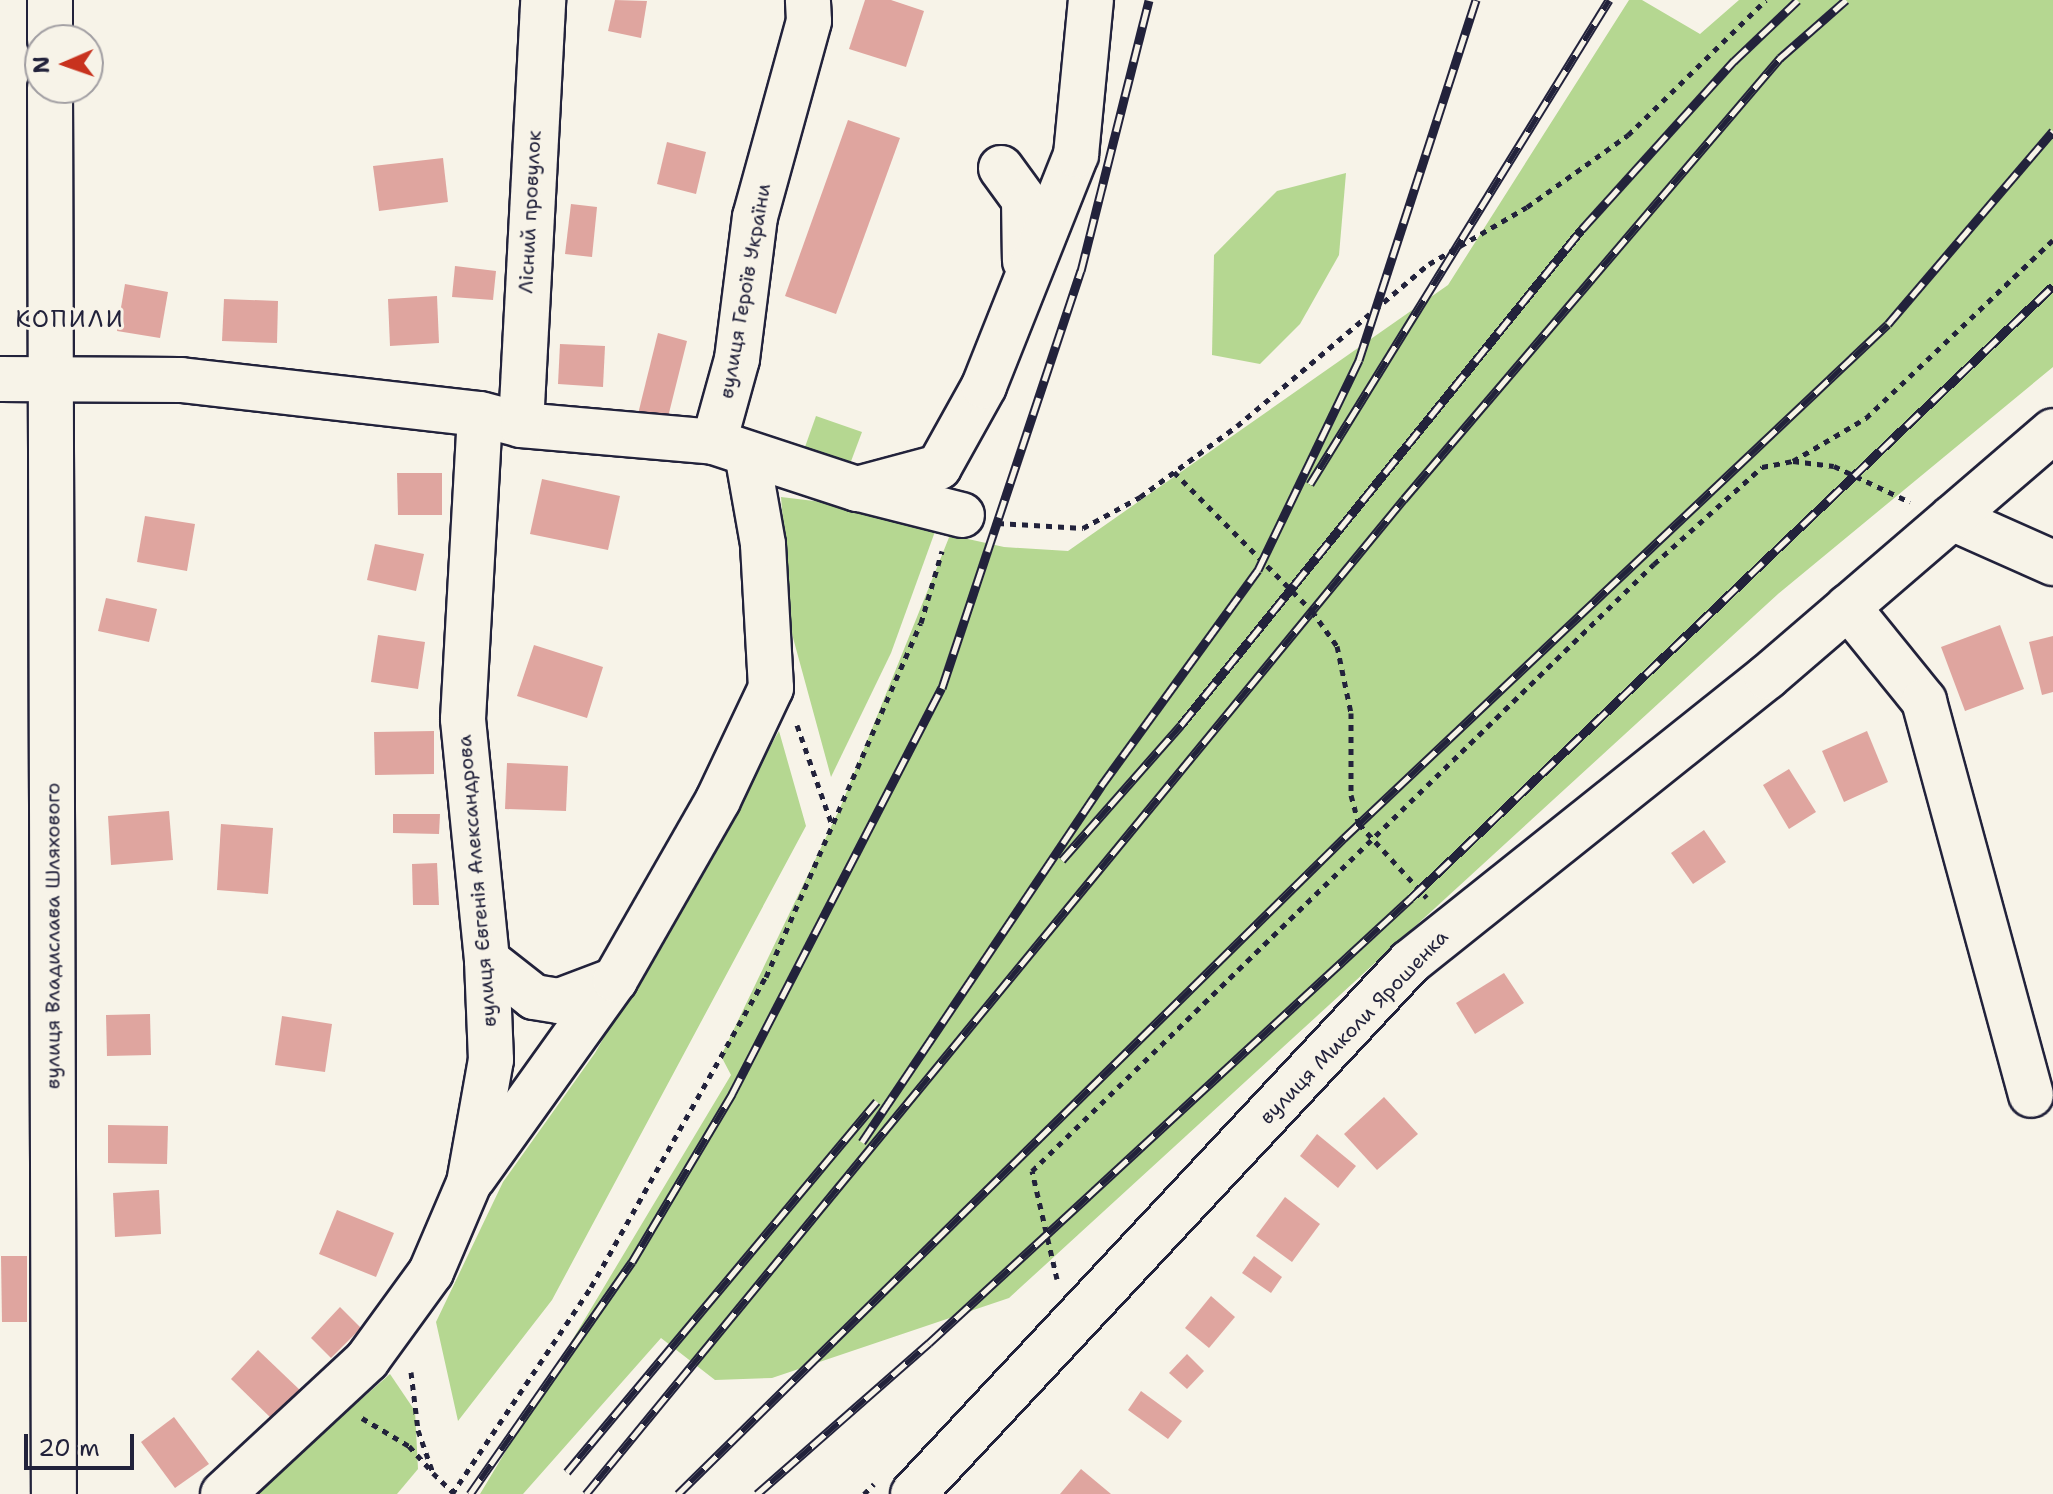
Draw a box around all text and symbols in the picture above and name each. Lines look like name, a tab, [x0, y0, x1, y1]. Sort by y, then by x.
north arrow	[24, 24, 104, 104]
text: N	[27, 56, 56, 74]
street label: Лісний провулок	[514, 130, 546, 294]
street label: вулиця Героїв України	[714, 182, 776, 400]
district label: КОПИЛИ	[15, 306, 125, 334]
street label: вулиця Євгенія Александрова	[452, 734, 502, 1028]
street label: вулиця Владислава Шляхового	[41, 783, 65, 1089]
street label: вулиця Миколи Ярошенка	[1255, 925, 1453, 1129]
scale bar	[28, 1418, 138, 1468]
text: 20 m	[38, 1432, 100, 1464]

